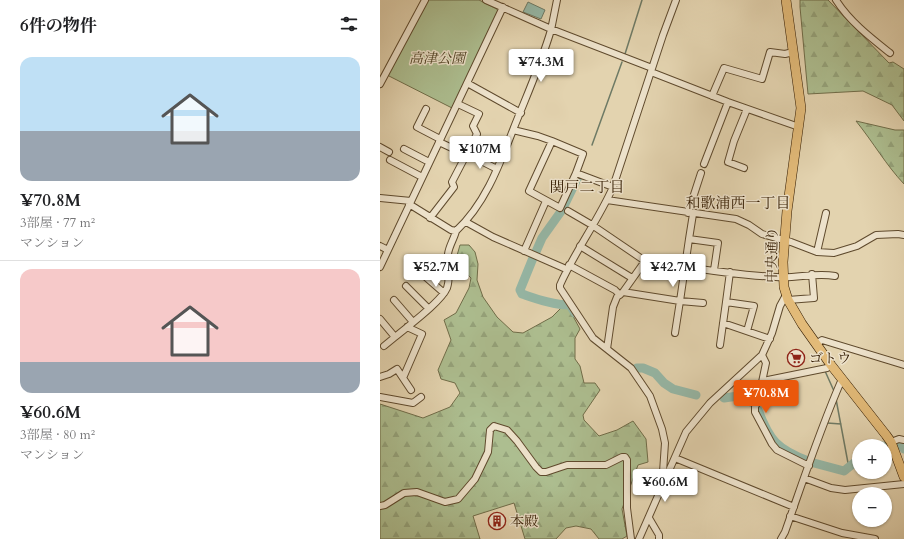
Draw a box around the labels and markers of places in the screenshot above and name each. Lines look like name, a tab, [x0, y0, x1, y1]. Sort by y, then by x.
pin: ¥74.3M	[508, 49, 574, 83]
pin: ¥107M	[452, 136, 508, 170]
pin: ¥52.7M	[403, 254, 469, 288]
pin: ¥42.7M	[640, 254, 706, 288]
supermarket icon: ゴトウ	[786, 348, 806, 368]
place label: ゴトウ	[809, 349, 851, 368]
pin: ¥70.8M	[733, 380, 799, 414]
pin: ¥60.6M	[632, 469, 698, 503]
building icon: 本殿	[487, 511, 507, 531]
place label: 本殿	[510, 512, 538, 531]

